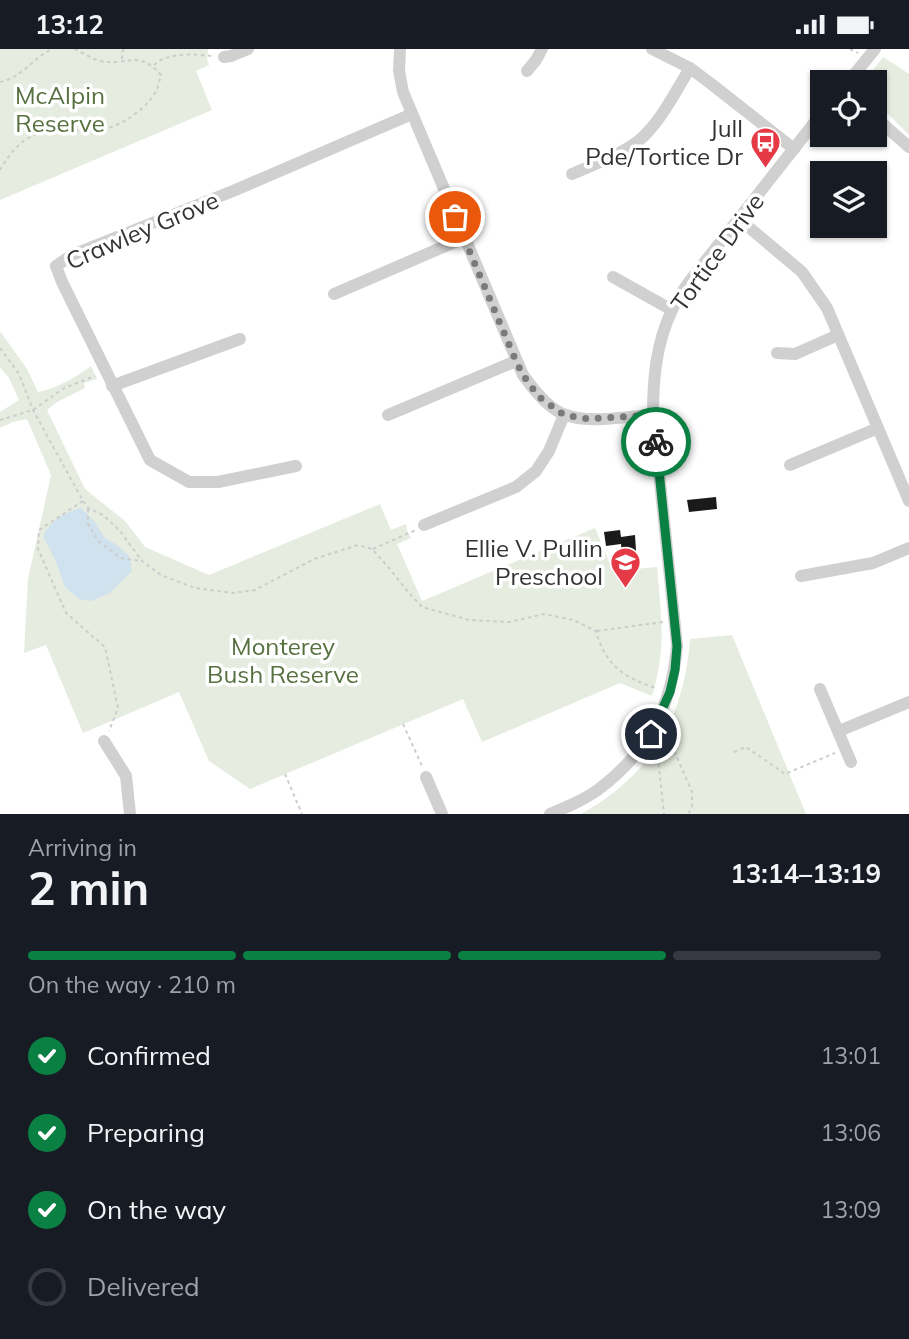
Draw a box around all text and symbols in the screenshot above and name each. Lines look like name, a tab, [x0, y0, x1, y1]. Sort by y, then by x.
text: 13:12	[35, 8, 104, 41]
map controls	[810, 70, 887, 238]
button: locate	[810, 70, 887, 147]
park label: McAlpin Reserve	[15, 80, 105, 138]
place label: Jull Pde/Tortice Dr	[585, 113, 743, 171]
bus stop icon: Jull Pde/Tortice Dr	[749, 125, 783, 169]
button: layers	[810, 161, 887, 238]
street label: Crawley Grove	[61, 184, 223, 276]
pin	[425, 187, 485, 247]
street label: Tortice Drive	[664, 187, 770, 317]
icon: bag	[436, 198, 474, 236]
courier	[621, 407, 691, 477]
icon: bike	[637, 423, 675, 461]
place label: Ellie V. Pullin Preschool	[465, 533, 603, 591]
school or university icon: Ellie V. Pullin Preschool	[609, 545, 643, 589]
park label: Monterey Bush Reserve	[207, 631, 359, 689]
pin	[621, 704, 681, 764]
icon: home	[632, 715, 670, 753]
text: Arriving in	[28, 833, 137, 862]
text: 13:14–13:19	[730, 857, 881, 890]
text: 2 min	[28, 859, 149, 917]
text: On the way · 210 m	[28, 970, 236, 999]
icon: check	[28, 1037, 66, 1075]
text: Confirmed	[87, 1039, 211, 1072]
text: 13:01	[821, 1041, 881, 1070]
icon: check	[28, 1114, 66, 1152]
text: Preparing	[87, 1116, 205, 1149]
text: 13:06	[821, 1118, 881, 1147]
icon: check	[28, 1191, 66, 1229]
text: On the way	[87, 1193, 226, 1226]
text: 13:09	[821, 1195, 881, 1224]
text: Delivered	[87, 1270, 200, 1303]

